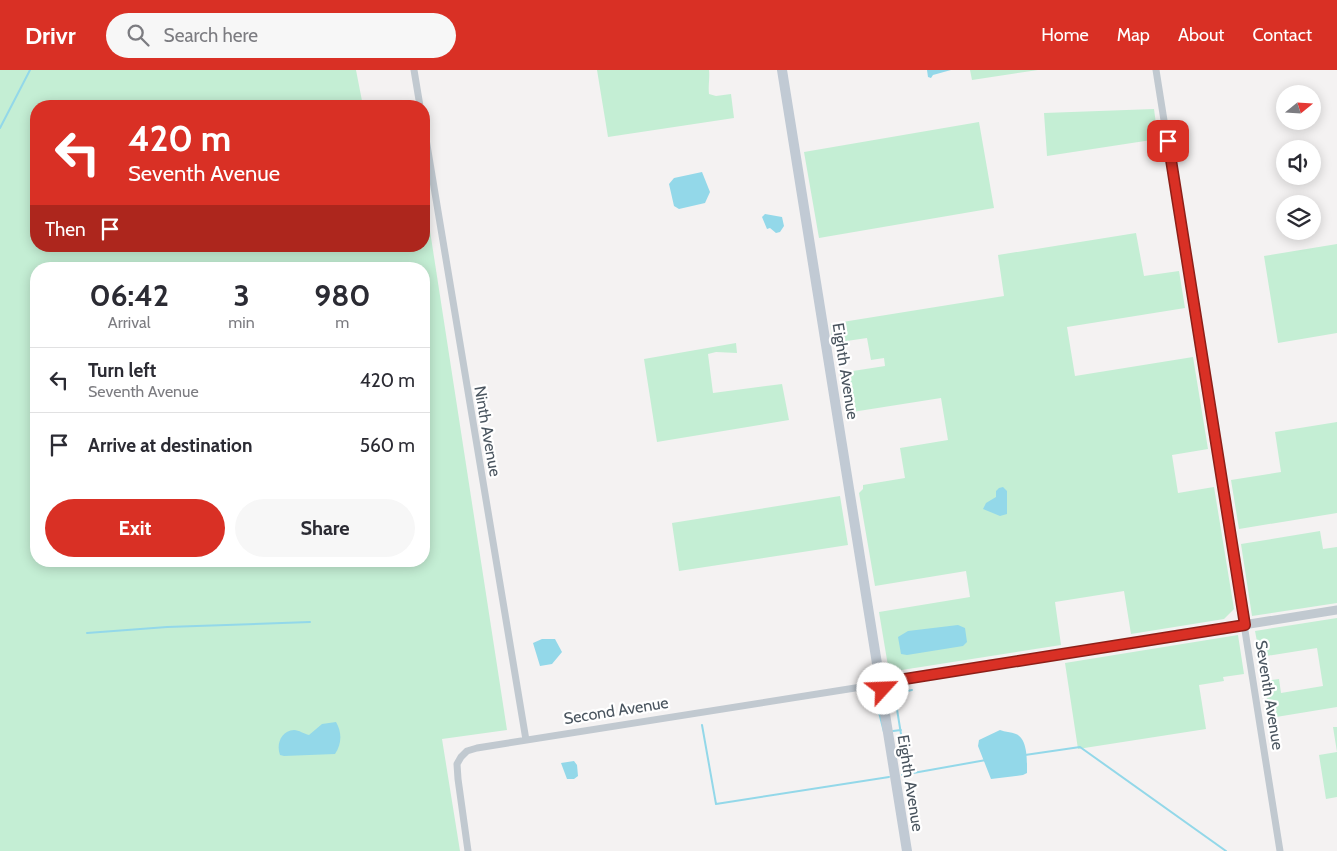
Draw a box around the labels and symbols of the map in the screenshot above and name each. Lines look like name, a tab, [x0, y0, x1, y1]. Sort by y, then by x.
north arrow	[1276, 85, 1321, 130]
pin	[1147, 120, 1189, 162]
street label: Eighth Avenue	[828, 321, 863, 421]
street label: Ninth Avenue	[470, 384, 505, 478]
street label: Seventh Avenue	[1251, 639, 1288, 751]
position arrow	[856, 662, 908, 714]
street label: Second Avenue	[562, 693, 670, 728]
street label: Eighth Avenue	[893, 733, 928, 833]

